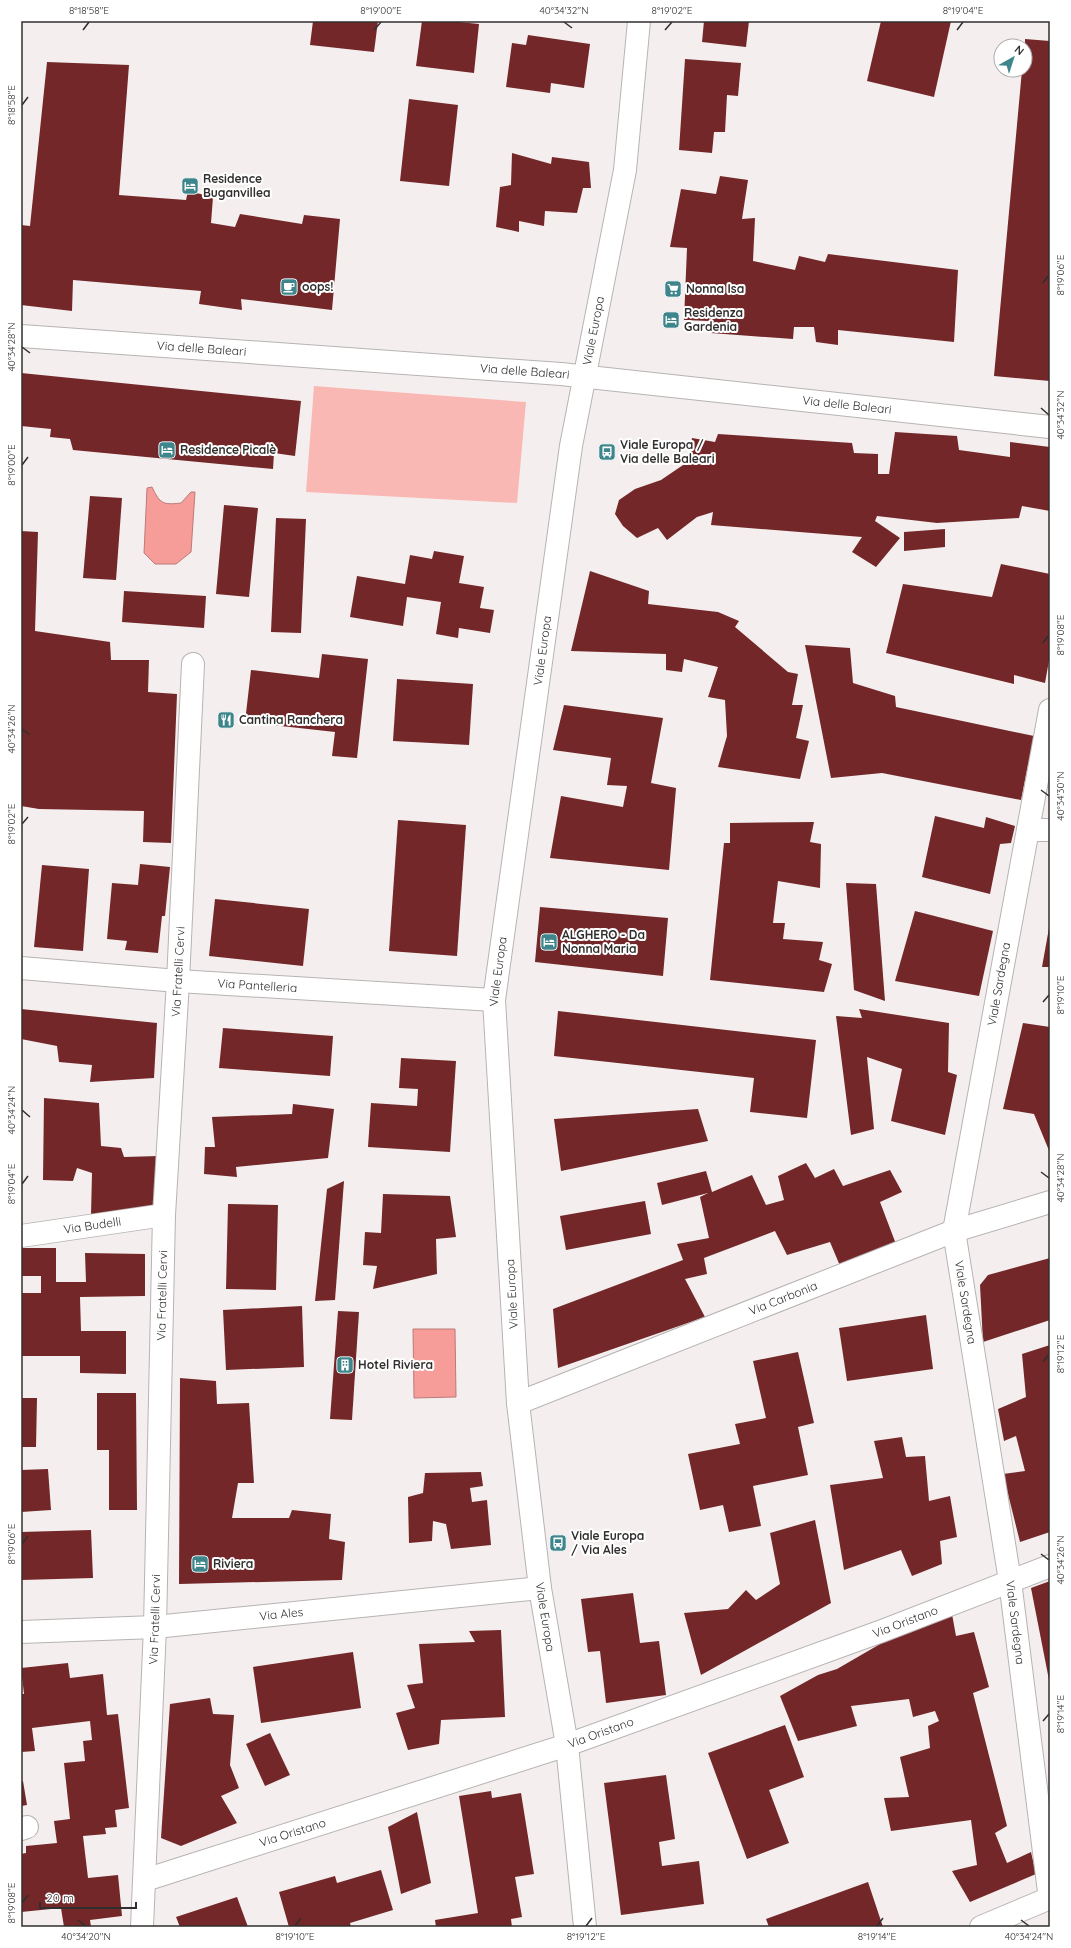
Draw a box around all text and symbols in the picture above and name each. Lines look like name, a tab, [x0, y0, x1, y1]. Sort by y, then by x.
text: 8°18'58"E	[69, 4, 109, 17]
text: 8°19'00"E	[360, 4, 402, 17]
text: 40°34'32"N	[540, 4, 588, 17]
text: 8°19'02"E	[652, 4, 693, 17]
text: 8°19'04"E	[943, 4, 984, 17]
north arrow	[993, 38, 1033, 78]
text: N	[1012, 42, 1027, 58]
text: 8°18'58"E	[5, 85, 18, 125]
place label: Residence Buganvillea	[203, 171, 271, 200]
hotel icon: Residence Buganvillea	[180, 176, 200, 196]
text: 8°19'06"E	[1054, 254, 1067, 295]
cafe icon: oops!	[279, 277, 299, 297]
place label: oops!	[302, 279, 334, 294]
supermarket icon: Nonna Isa	[663, 279, 683, 299]
place label: Nonna Isa	[686, 281, 744, 296]
street label: Viale Europa	[579, 295, 607, 367]
place label: Residenza Gardenia	[684, 305, 743, 334]
hotel icon: Residenza Gardenia	[661, 310, 681, 330]
text: 40°34'28"N	[5, 322, 18, 372]
street label: Via delle Baleari	[156, 338, 247, 359]
street label: Via delle Baleari	[480, 360, 570, 382]
text: 40°34'32"N	[1054, 391, 1067, 439]
street label: Via delle Baleari	[802, 392, 892, 417]
place label: Viale Europa / Via delle Baleari	[620, 437, 715, 466]
hotel icon: Residence Picalè	[157, 440, 177, 460]
place label: Residence Picalè	[180, 442, 276, 457]
bus stop icon: Viale Europa / Via delle Baleari	[597, 442, 617, 462]
text: 8°19'00"E	[5, 444, 18, 486]
text: 8°19'08"E	[1054, 614, 1067, 655]
street label: Viale Europa	[530, 615, 554, 686]
text: 40°34'26"N	[5, 704, 18, 754]
restaurant icon: Cantina Ranchera	[216, 710, 236, 730]
place label: Cantina Ranchera	[239, 712, 343, 727]
text: 40°34'30"N	[1054, 771, 1067, 821]
text: 8°19'02"E	[5, 803, 18, 844]
street label: Via Fratelli Cervi	[168, 926, 188, 1017]
place label: ALGHERO - Da Nonna Maria	[562, 927, 645, 956]
hotel icon: ALGHERO - Da Nonna Maria	[539, 932, 559, 952]
street label: Viale Europa	[486, 936, 510, 1007]
street label: Viale Sardegna	[984, 941, 1013, 1027]
street label: Via Pantelleria	[217, 975, 298, 995]
text: 8°19'10"E	[1054, 975, 1067, 1015]
text: 40°34'24"N	[5, 1086, 18, 1134]
text: 40°34'28"N	[1054, 1153, 1067, 1203]
text: 8°19'04"E	[5, 1163, 18, 1204]
street label: Via Budelli	[62, 1213, 122, 1237]
street label: Via Fratelli Cervi	[153, 1250, 170, 1341]
street label: Viale Europa	[502, 1259, 521, 1329]
street label: Viale Sardegna	[952, 1259, 980, 1345]
street label: Via Carbonia	[747, 1278, 819, 1318]
text: 8°19'12"E	[1054, 1334, 1067, 1373]
building icon: Hotel Riviera	[335, 1355, 355, 1375]
place label: Hotel Riviera	[358, 1357, 433, 1372]
text: 8°19'06"E	[5, 1523, 18, 1564]
place label: Viale Europa / Via Ales	[571, 1528, 644, 1557]
bus stop icon: Viale Europa / Via Ales	[548, 1533, 568, 1553]
text: 40°34'26"N	[1054, 1535, 1067, 1585]
hotel icon: Riviera	[190, 1554, 210, 1574]
place label: Riviera	[213, 1556, 253, 1571]
street label: Via Fratelli Cervi	[145, 1574, 163, 1665]
street label: Viale Sardegna	[1003, 1579, 1028, 1665]
street label: Viale Europa	[533, 1581, 558, 1653]
street label: Via Oristano	[870, 1602, 940, 1641]
street label: Via Ales	[259, 1604, 304, 1623]
text: 8°19'14"E	[1054, 1695, 1067, 1733]
street label: Via Oristano	[566, 1714, 635, 1751]
street label: Via Oristano	[257, 1815, 327, 1850]
text: 8°19'08"E	[5, 1882, 18, 1923]
scale bar	[40, 1884, 136, 1910]
text: 20 m	[46, 1890, 74, 1905]
text: 40°34'20"N	[61, 1930, 111, 1943]
text: 8°19'10"E	[275, 1930, 315, 1943]
text: 8°19'12"E	[567, 1930, 606, 1943]
text: 8°19'14"E	[858, 1930, 896, 1943]
text: 40°34'24"N	[1005, 1930, 1053, 1943]

